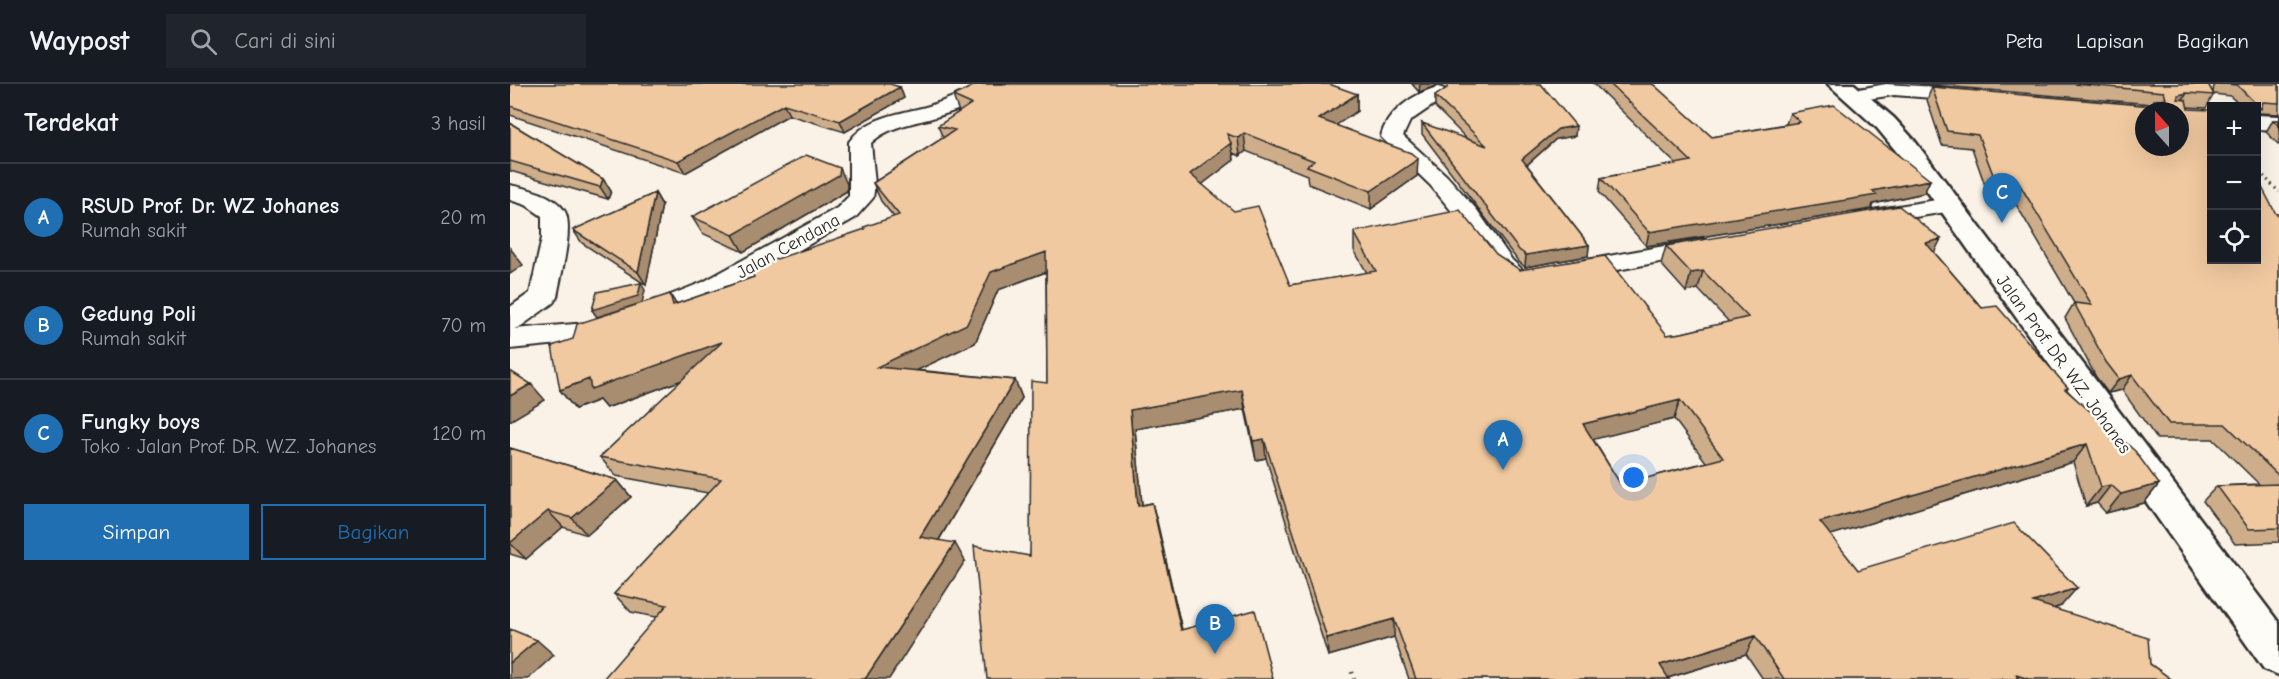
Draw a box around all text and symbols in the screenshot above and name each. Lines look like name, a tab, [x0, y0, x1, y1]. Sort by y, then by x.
search box	[166, 14, 586, 68]
text: Waypost	[30, 25, 130, 57]
icon: search	[187, 25, 220, 58]
text: Cari di sini	[235, 28, 336, 54]
text: Peta	[2005, 29, 2043, 53]
text: Lapisan	[2076, 29, 2144, 53]
text: Bagikan	[2177, 29, 2249, 53]
north arrow	[2135, 102, 2189, 156]
map controls	[2207, 102, 2261, 264]
button: +	[2207, 102, 2261, 156]
text: Terdekat	[24, 108, 118, 138]
text: 3 hasil	[431, 112, 486, 135]
button: −	[2207, 156, 2261, 210]
pin: C	[1982, 174, 2022, 223]
text: RSUD Prof. Dr. WZ Johanes	[81, 193, 339, 219]
text: A	[38, 206, 49, 229]
text: 20 m	[440, 206, 486, 229]
street label: Jalan Cendana	[733, 209, 844, 283]
button: locate	[2207, 210, 2261, 264]
text: Rumah sakit	[81, 219, 186, 242]
street label: Jalan Prof. DR. W.Z. Johanes	[1992, 271, 2135, 458]
text: Gedung Poli	[81, 301, 196, 327]
text: B	[37, 314, 50, 337]
text: 70 m	[441, 314, 486, 337]
text: Rumah sakit	[81, 327, 186, 350]
text: Fungky boys	[81, 409, 200, 435]
pin: A	[1484, 420, 1522, 470]
text: C	[37, 422, 50, 445]
text: 120 m	[432, 422, 486, 445]
text: Toko · Jalan Prof. DR. W.Z. Johanes	[81, 435, 376, 458]
your location	[1619, 463, 1648, 492]
button: Simpan	[24, 504, 249, 560]
button: Bagikan	[261, 504, 486, 560]
pin: B	[1196, 604, 1234, 654]

